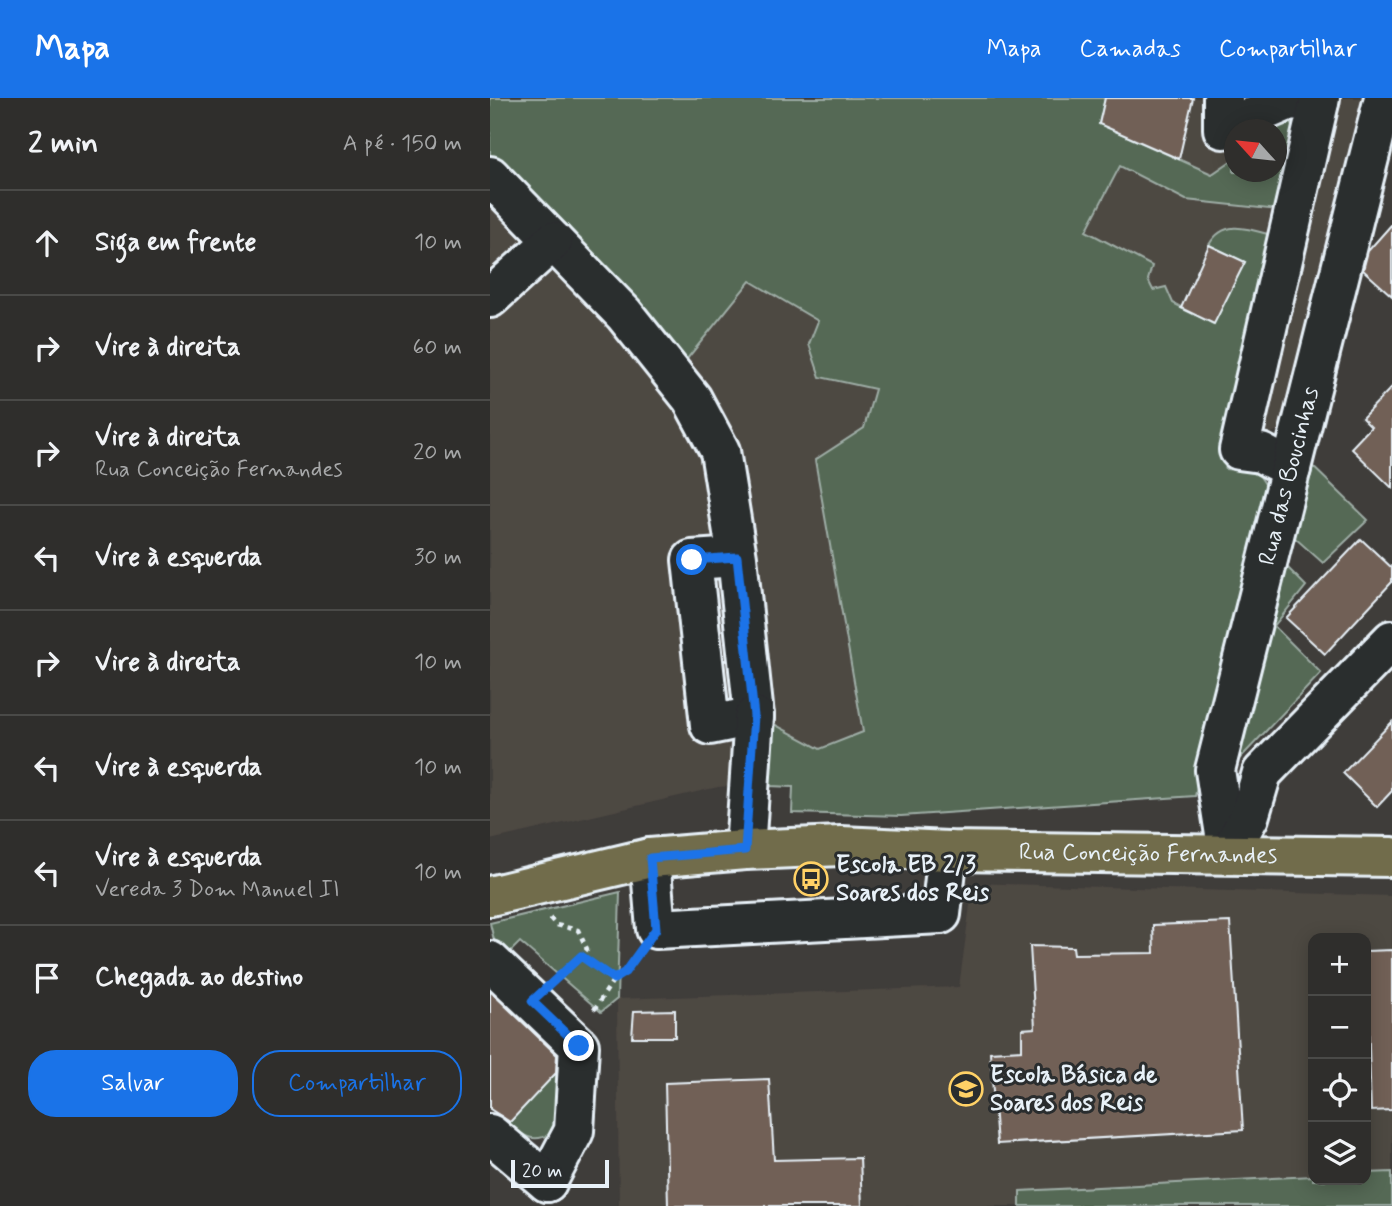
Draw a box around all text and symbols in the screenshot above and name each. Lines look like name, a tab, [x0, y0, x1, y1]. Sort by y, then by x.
text: Mapa	[35, 27, 110, 71]
text: Mapa	[987, 34, 1041, 65]
text: Camadas	[1079, 34, 1181, 65]
text: Compartilhar	[1219, 34, 1357, 65]
north arrow	[1224, 119, 1287, 182]
text: 2 min	[28, 124, 98, 163]
text: A pé · 150 m	[343, 129, 462, 159]
icon: ahead	[28, 224, 66, 262]
text: Siga em frente	[95, 226, 256, 260]
text: 10 m	[414, 228, 462, 258]
icon: right	[28, 329, 66, 367]
text: Vire à direita	[95, 331, 241, 365]
text: 60 m	[413, 333, 462, 363]
street label: Rua das Boucinhas	[1252, 383, 1326, 569]
text: Vire à direita	[95, 421, 241, 455]
icon: right	[28, 434, 66, 472]
text: 20 m	[413, 438, 462, 468]
text: Rua Conceição Fernandes	[95, 455, 343, 485]
icon: left	[28, 539, 66, 577]
text: Vire à esquerda	[95, 541, 262, 575]
text: 30 m	[414, 543, 462, 573]
route start	[676, 544, 707, 575]
icon: right	[28, 644, 66, 682]
text: Vire à direita	[95, 646, 241, 680]
text: 10 m	[414, 648, 462, 678]
icon: left	[28, 749, 66, 787]
text: Vire à esquerda	[95, 751, 262, 785]
text: 10 m	[414, 753, 462, 783]
street label: Rua Conceição Fernandes	[1019, 836, 1277, 871]
text: Vire à esquerda	[95, 841, 262, 875]
place label: Escola EB 2/3 Soares dos Reis	[836, 850, 989, 909]
icon: left	[28, 854, 66, 892]
text: 10 m	[414, 858, 462, 888]
bus stop icon: Escola EB 2/3 Soares dos Reis	[792, 860, 830, 898]
text: Vereda 3 Dom Manuel II	[95, 875, 340, 905]
map controls	[1308, 933, 1371, 1185]
button: +	[1308, 933, 1371, 996]
icon: arrive	[28, 959, 66, 997]
text: Chegada ao destino	[95, 961, 303, 995]
button: −	[1308, 996, 1371, 1059]
route end	[563, 1030, 594, 1061]
button: Salvar	[28, 1050, 238, 1117]
button: Compartilhar	[252, 1050, 462, 1117]
button: locate	[1308, 1059, 1371, 1122]
place label: Escola Básica de Soares dos Reis	[990, 1060, 1158, 1119]
school or university icon: Escola Básica de Soares dos Reis	[947, 1070, 985, 1108]
button: layers	[1308, 1122, 1371, 1185]
scale bar	[511, 1157, 609, 1189]
text: 20 m	[522, 1159, 562, 1184]

